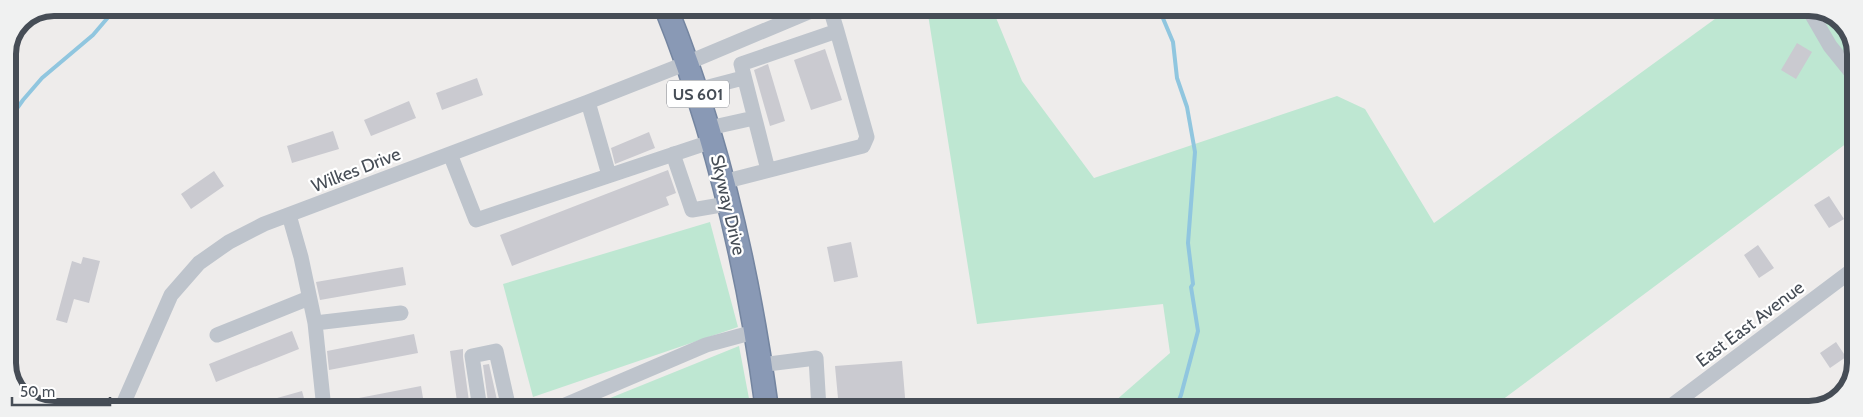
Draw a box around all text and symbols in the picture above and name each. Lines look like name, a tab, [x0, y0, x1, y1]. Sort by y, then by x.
road number: US 601	[667, 80, 729, 108]
street label: Wilkes Drive	[308, 143, 404, 197]
street label: Skyway Drive	[706, 153, 750, 257]
street label: East East Avenue	[1692, 276, 1808, 372]
scale bar	[12, 374, 110, 406]
text: 50 m	[20, 383, 55, 401]

